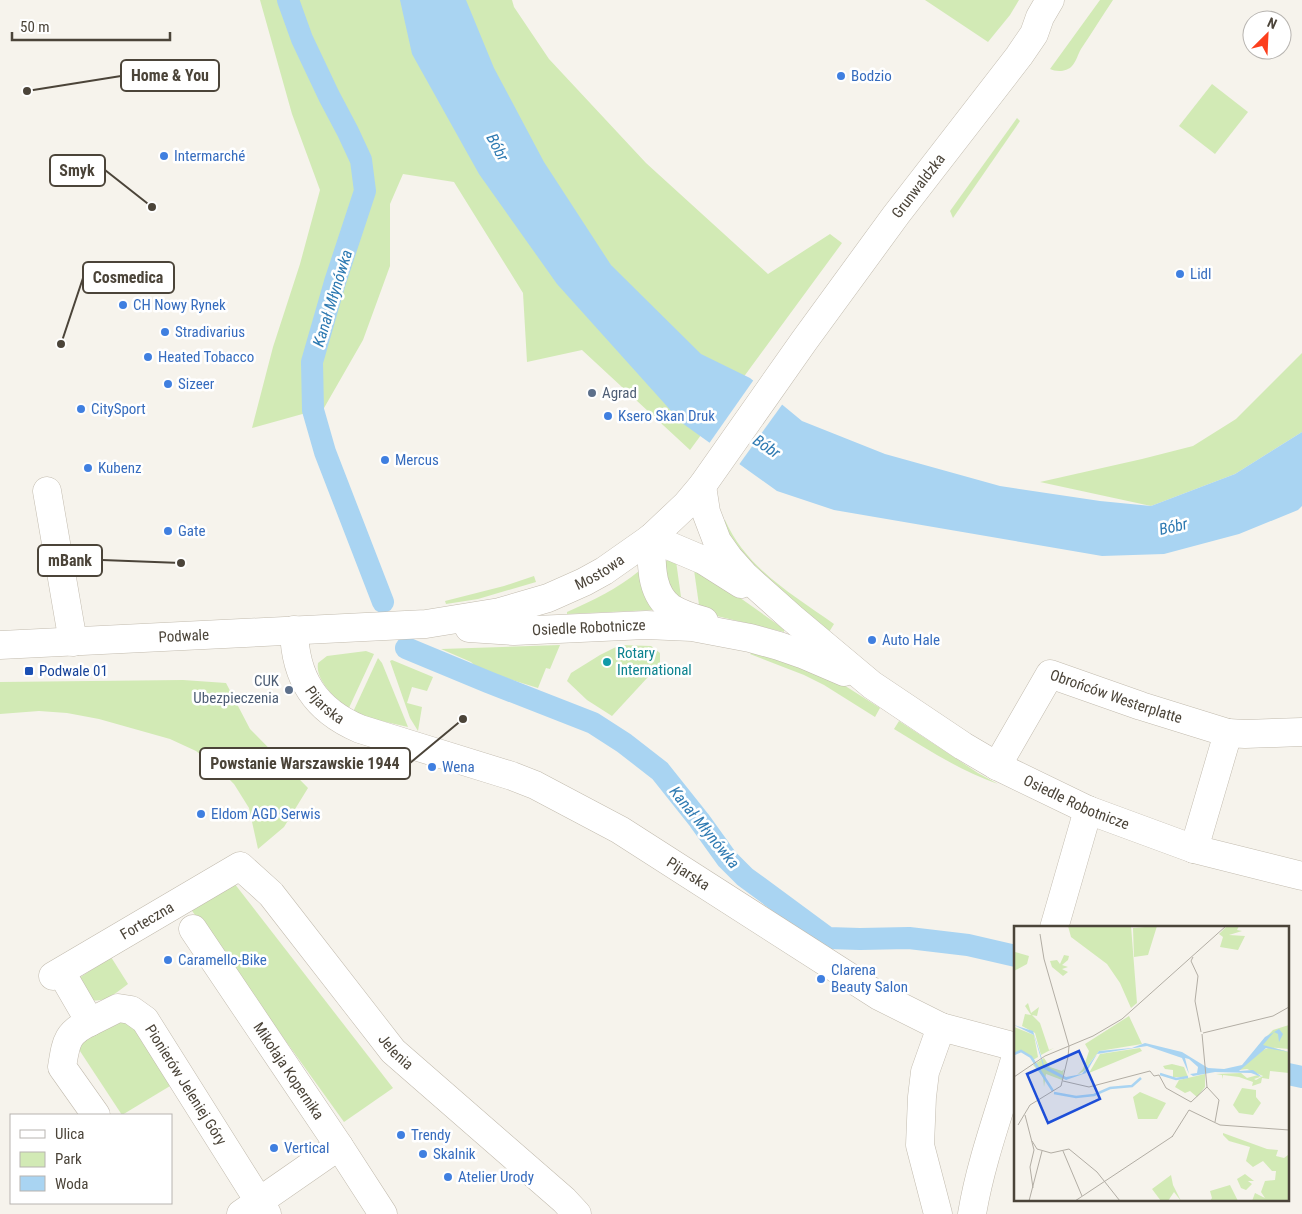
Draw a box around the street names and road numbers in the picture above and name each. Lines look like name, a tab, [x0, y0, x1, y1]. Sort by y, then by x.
street label: Grunwaldzka	[888, 150, 949, 222]
street label: Mostowa	[572, 551, 628, 594]
street label: Osiedle Robotnicze	[532, 616, 646, 639]
street label: Podwale	[158, 626, 210, 646]
street label: Obrońców Westerplatte	[1048, 666, 1184, 727]
street label: Pijarska	[301, 683, 348, 728]
street label: Osiedle Robotnicze	[1021, 771, 1132, 833]
street label: Pijarska	[663, 853, 713, 894]
street label: Forteczna	[117, 898, 177, 943]
street label: Mikołaja Kopernika	[249, 1019, 328, 1123]
street label: Pionierów Jeleniej Góry	[141, 1021, 230, 1148]
street label: Jelenia	[374, 1031, 417, 1073]

